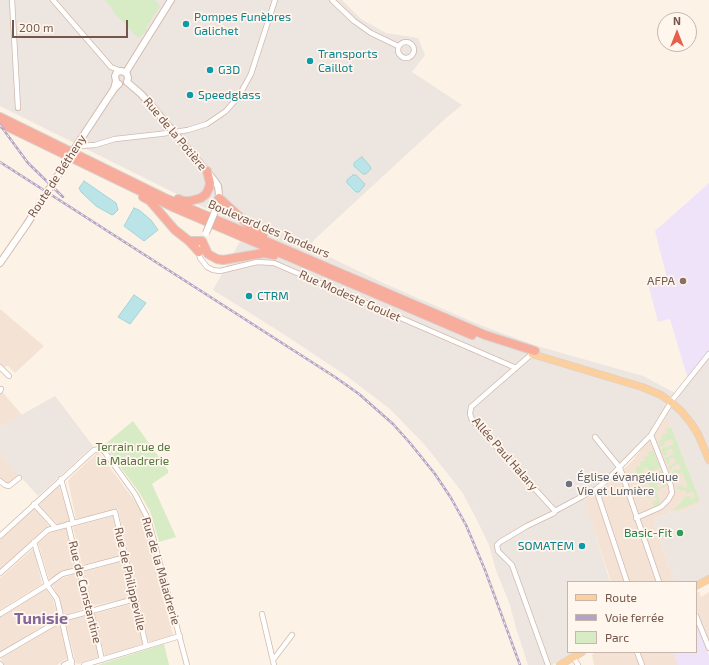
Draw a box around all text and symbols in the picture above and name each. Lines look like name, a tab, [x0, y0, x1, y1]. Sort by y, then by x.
place label: Pompes Funèbres Galichet	[194, 10, 291, 38]
scale bar	[14, 12, 130, 38]
north arrow	[657, 12, 697, 52]
text: N	[673, 14, 681, 27]
marker: Pompes Funèbres Galichet	[181, 19, 191, 29]
text: 200 m	[19, 20, 53, 34]
place label: Transports Caillot	[318, 47, 378, 75]
marker: Transports Caillot	[305, 56, 315, 66]
place label: G3D	[218, 63, 240, 77]
marker: G3D	[205, 65, 215, 75]
place label: Speedglass	[198, 88, 260, 102]
marker: Speedglass	[185, 90, 195, 100]
street label: Rue de la Potière	[140, 94, 210, 174]
street label: Route de Bétheny	[25, 132, 89, 220]
street label: Boulevard des Tondeurs	[206, 197, 332, 261]
street label: Rue Modeste Goulet	[297, 267, 403, 325]
place label: AFPA	[647, 274, 675, 288]
marker: AFPA	[678, 276, 688, 286]
place label: CTRM	[257, 289, 289, 303]
marker: CTRM	[244, 291, 254, 301]
street label: Allée Paul Halary	[469, 414, 541, 494]
park label: Terrain rue de la Maladrerie	[96, 440, 170, 468]
place label: Église évangélique Vie et Lumière	[577, 470, 678, 498]
marker: Église évangélique Vie et Lumière	[564, 479, 574, 489]
street label: Rue de la Maladrerie	[139, 515, 183, 627]
street label: Rue de Philippeville	[111, 526, 149, 632]
place label: Basic-Fit	[624, 526, 672, 540]
marker: Basic-Fit	[675, 528, 685, 538]
street label: Rue de Constantine	[65, 539, 105, 645]
place label: SOMATEM	[518, 539, 574, 553]
marker: SOMATEM	[577, 541, 587, 551]
legend	[567, 581, 697, 653]
text: Route	[605, 590, 637, 604]
district label: Tunisie	[14, 609, 68, 629]
text: Voie ferrée	[605, 610, 664, 624]
text: Parc	[605, 630, 629, 644]

